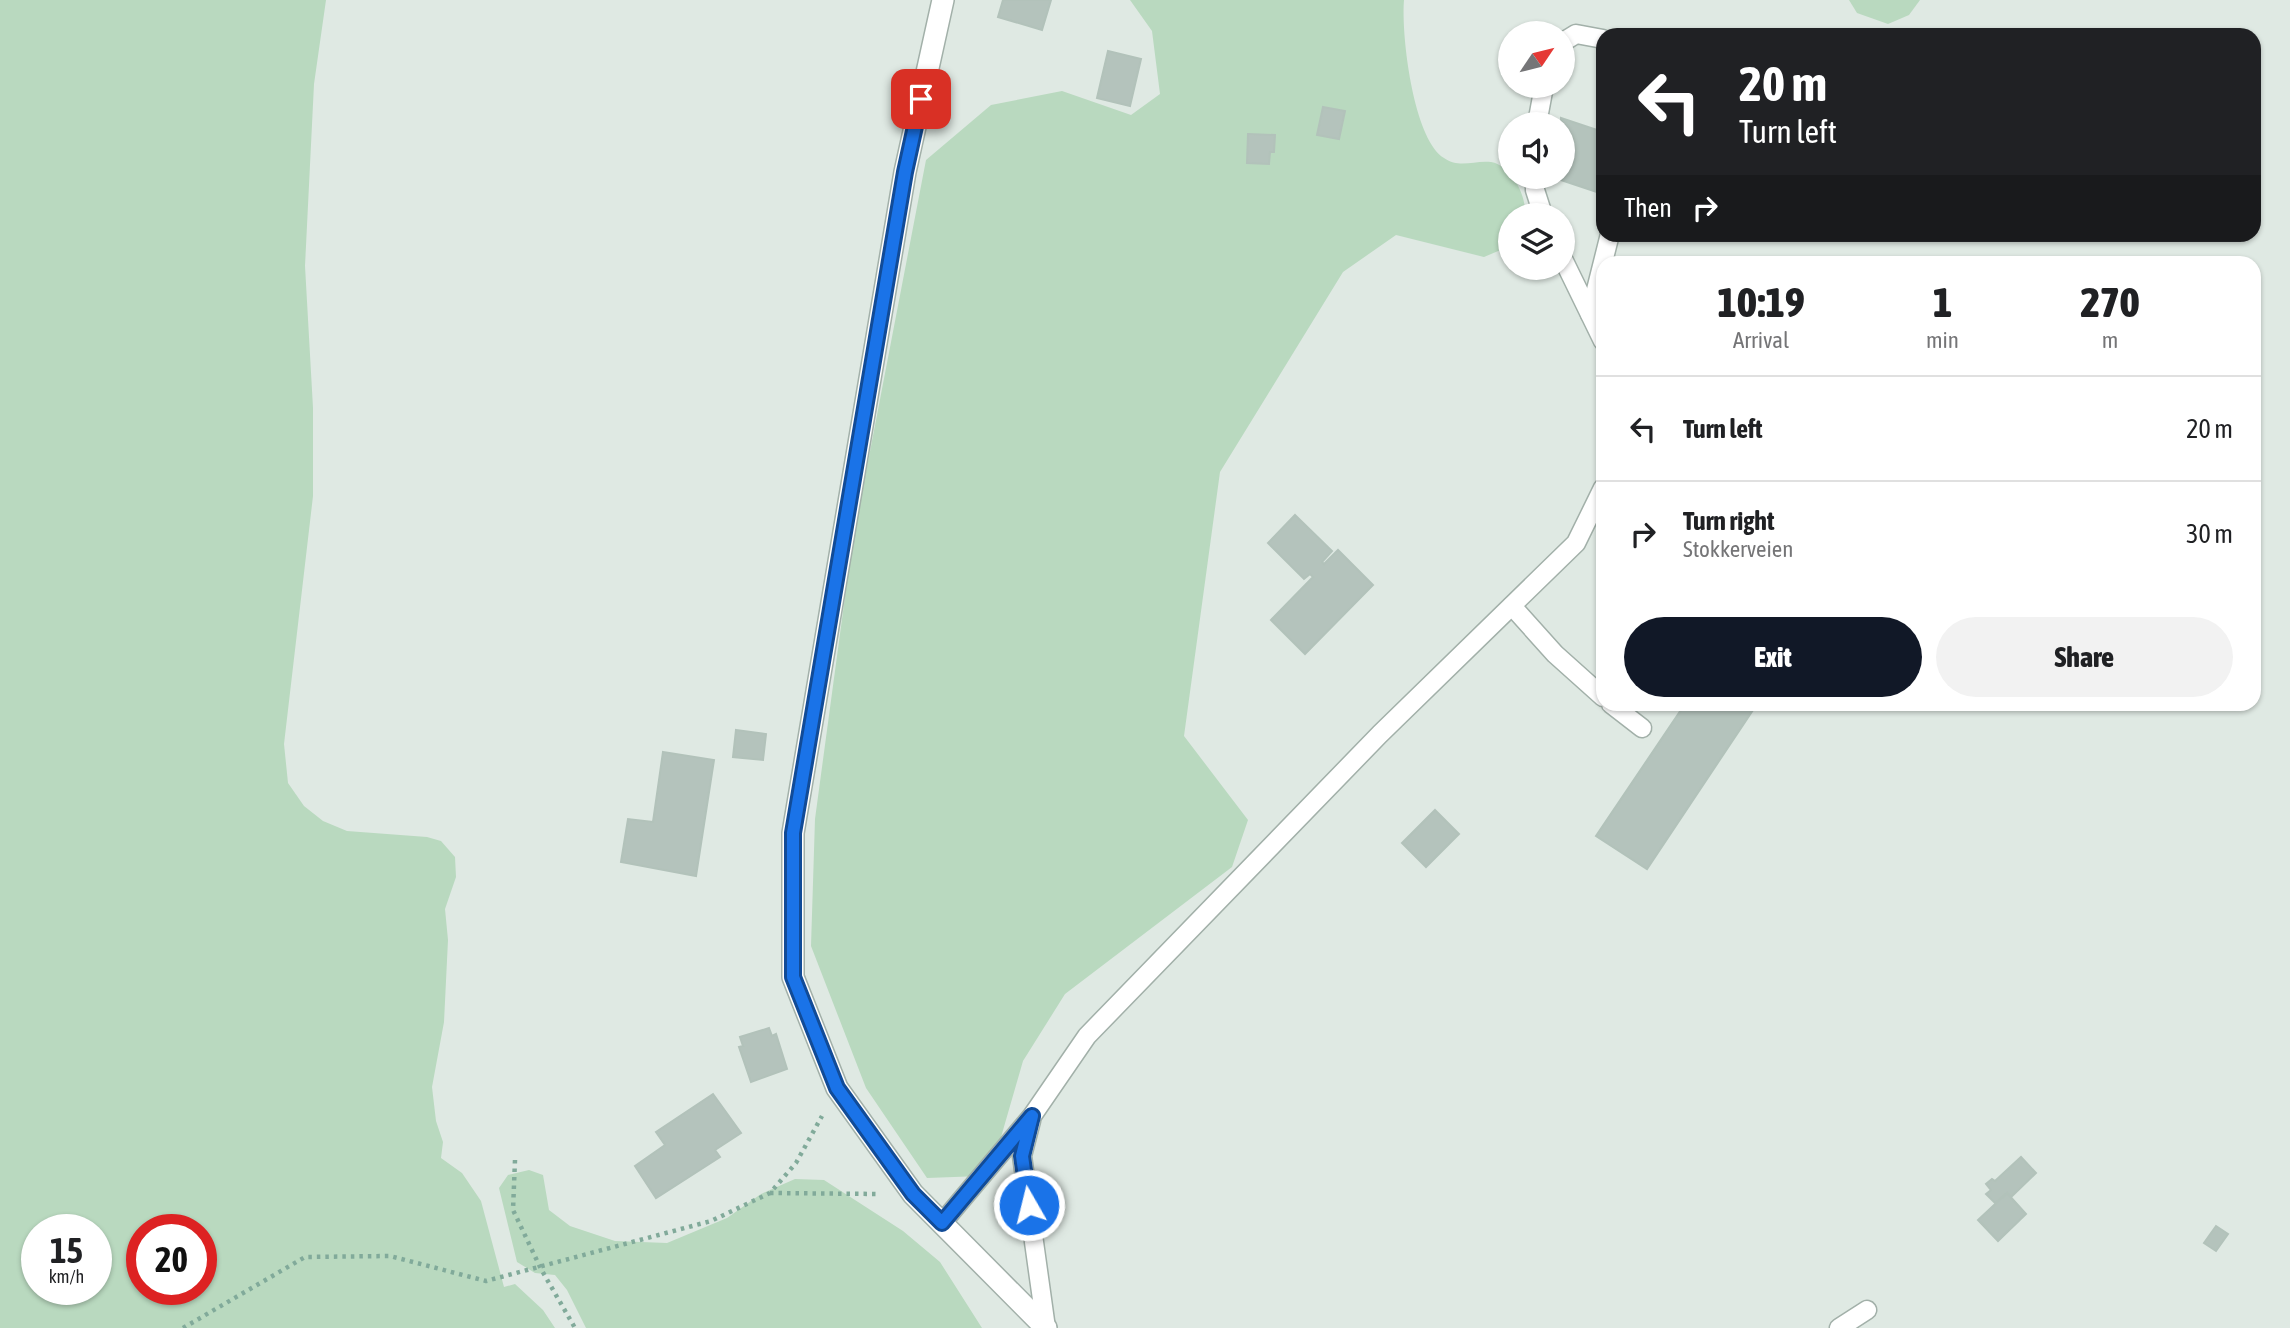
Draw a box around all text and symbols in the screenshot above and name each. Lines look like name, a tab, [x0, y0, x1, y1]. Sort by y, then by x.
north arrow	[1498, 21, 1575, 98]
map controls	[1498, 21, 1575, 280]
text: 20 m	[1739, 55, 1827, 111]
icon: left	[1624, 56, 1715, 147]
pin	[891, 69, 951, 129]
icon: arrive	[902, 80, 940, 118]
button: sound	[1498, 112, 1575, 189]
text: Turn left	[1739, 113, 1837, 150]
icon: right	[1686, 189, 1724, 227]
text: Then	[1624, 193, 1672, 223]
button: layers	[1498, 203, 1575, 280]
text: 10:19	[1717, 278, 1805, 326]
text: 1	[1933, 278, 1952, 326]
text: 270	[2080, 278, 2140, 326]
text: Arrival	[1733, 327, 1789, 353]
text: min	[1926, 327, 1959, 353]
text: m	[2102, 327, 2118, 353]
icon: left	[1624, 410, 1662, 448]
text: Turn left	[1683, 414, 1763, 444]
text: 20 m	[2186, 414, 2233, 444]
text: Turn right	[1683, 506, 1774, 536]
icon: right	[1624, 515, 1662, 553]
text: 30 m	[2186, 519, 2233, 549]
text: Stokkerveien	[1683, 536, 1793, 562]
button: Exit	[1624, 617, 1922, 697]
button: Share	[1936, 617, 2233, 697]
position arrow	[992, 1168, 1066, 1242]
speed limit sign: 20	[126, 1214, 217, 1305]
text: 15	[50, 1230, 83, 1270]
text: km/h	[49, 1266, 84, 1287]

